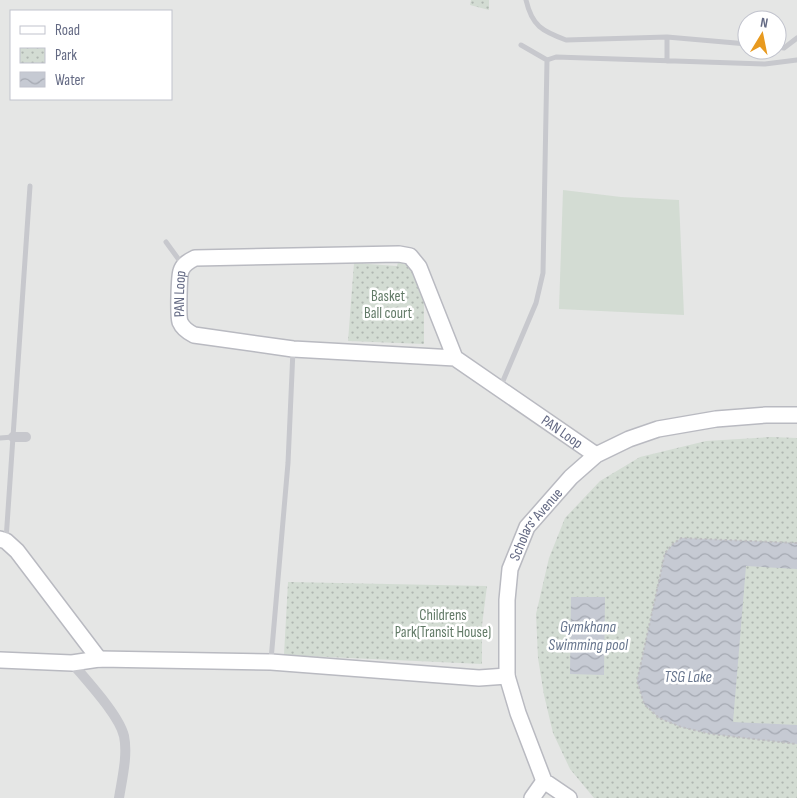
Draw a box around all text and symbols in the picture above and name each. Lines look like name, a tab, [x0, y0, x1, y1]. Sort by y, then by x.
legend	[10, 10, 172, 100]
north arrow	[737, 10, 787, 60]
text: N	[759, 14, 769, 32]
text: Road	[55, 21, 80, 40]
text: Park	[55, 46, 77, 65]
text: Water	[55, 71, 86, 90]
street label: PAN Loop	[169, 269, 190, 318]
park label: Basket Ball court	[364, 287, 412, 323]
street label: PAN Loop	[538, 411, 587, 453]
street label: Scholars' Avenue	[505, 484, 567, 563]
park label: Childrens Park(Transit House)	[395, 606, 491, 642]
water label: Gymkhana Swimming pool	[548, 618, 629, 655]
water label: TSG Lake	[664, 668, 712, 687]

